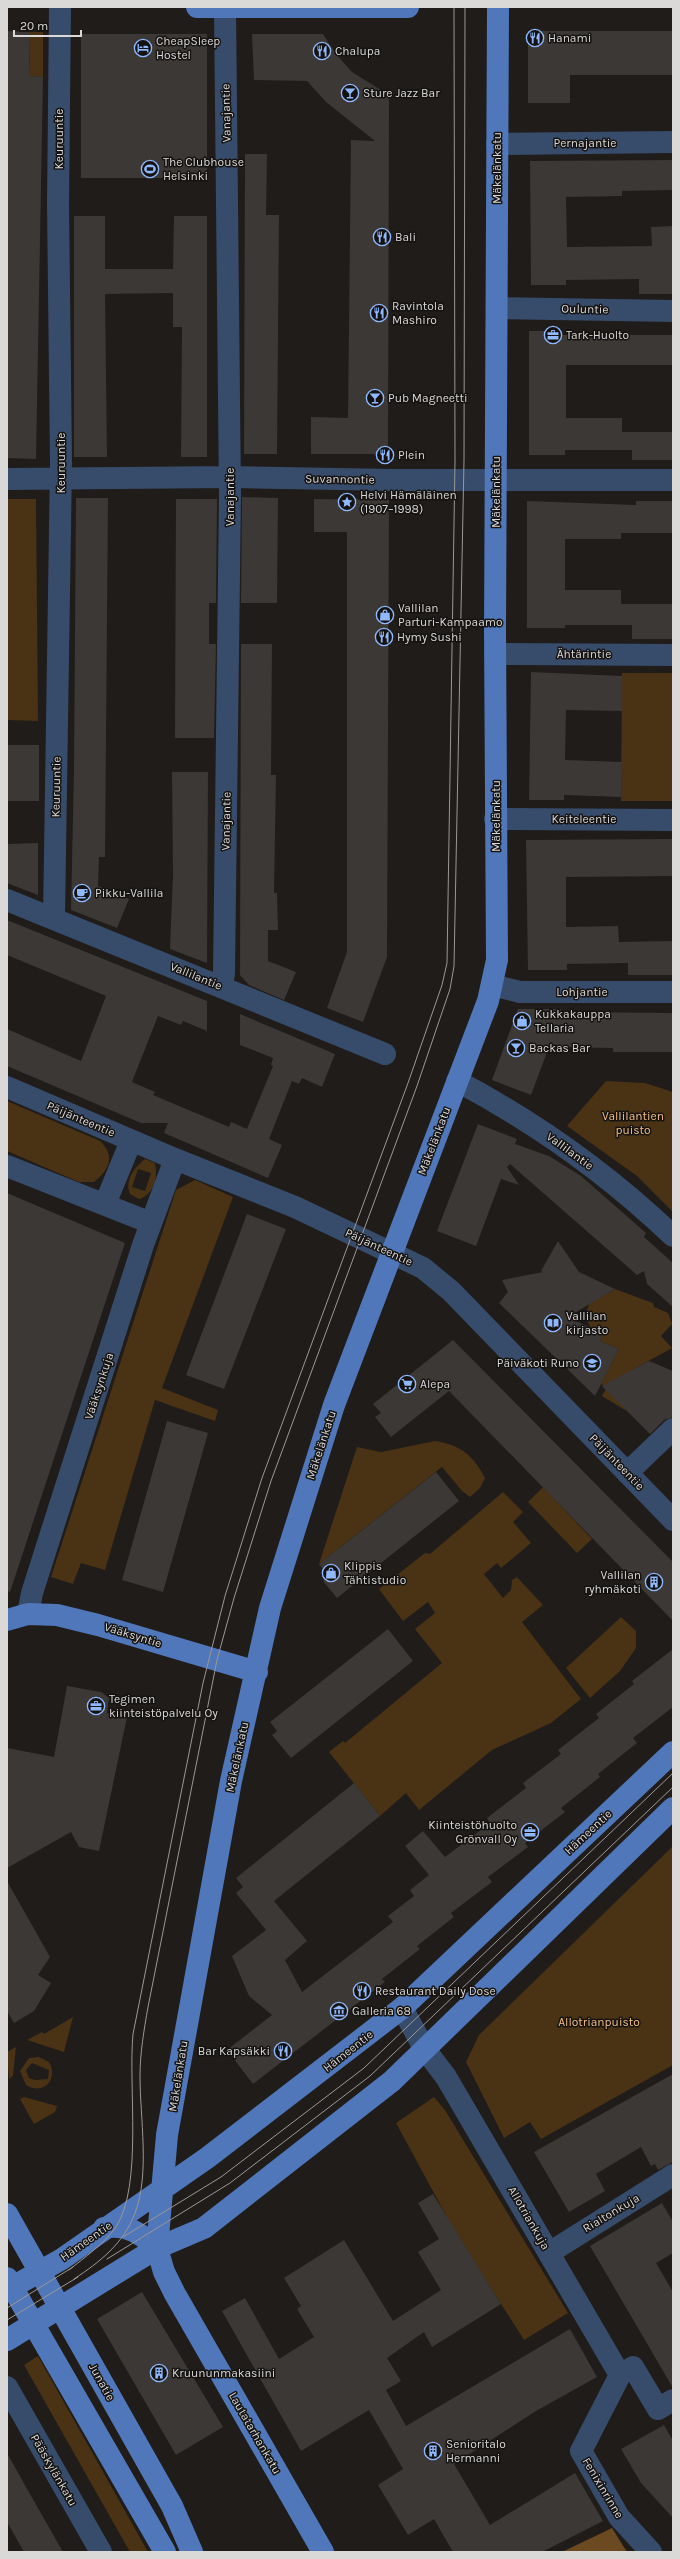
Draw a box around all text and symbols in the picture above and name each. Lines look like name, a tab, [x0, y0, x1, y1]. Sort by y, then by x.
scale bar	[14, 12, 81, 38]
text: 20 m	[20, 19, 48, 33]
restaurant icon: Hanami	[525, 28, 545, 48]
place label: Hanami	[548, 31, 591, 45]
place label: CheapSleep Hostel	[156, 34, 220, 62]
hotel icon: CheapSleep Hostel	[133, 38, 153, 58]
restaurant icon: Chalupa	[312, 41, 332, 61]
place label: Chalupa	[335, 44, 380, 58]
bar icon: Sture Jazz Bar	[340, 83, 360, 103]
street label: Vanajantie	[218, 84, 234, 142]
place label: Sture Jazz Bar	[363, 86, 440, 100]
street label: Keuruuntie	[52, 108, 66, 170]
street label: Mäkelänkatu	[490, 132, 504, 204]
street label: Pernajantie	[554, 136, 616, 150]
place label: The Clubhouse Helsinki	[163, 155, 244, 183]
sports icon: The Clubhouse Helsinki	[140, 159, 160, 179]
restaurant icon: Bali	[372, 227, 392, 247]
place label: Bali	[395, 230, 416, 244]
place label: Ravintola Mashiro	[392, 299, 444, 327]
street label: Ouluntie	[561, 302, 609, 316]
restaurant icon: Ravintola Mashiro	[369, 303, 389, 323]
office icon: Tark-Huolto	[543, 325, 563, 345]
place label: Tark-Huolto	[566, 328, 629, 342]
bar icon: Pub Magneetti	[365, 388, 385, 408]
place label: Pub Magneetti	[388, 391, 468, 405]
street label: Keuruuntie	[54, 432, 68, 494]
restaurant icon: Plein	[375, 445, 395, 465]
place label: Plein	[398, 448, 425, 462]
street label: Mäkelänkatu	[489, 456, 503, 528]
street label: Vanajantie	[223, 468, 237, 526]
street label: Suvannontie	[305, 471, 375, 487]
place label: Helvi Hämäläinen (1907–1998)	[360, 488, 457, 516]
place icon: Helvi Hämäläinen (1907–1998)	[337, 492, 357, 512]
place label: Vallilan Parturi-Kampaamo	[398, 601, 503, 629]
shop icon: Vallilan Parturi-Kampaamo	[375, 605, 395, 625]
restaurant icon: Hymy Sushi	[374, 627, 394, 647]
place label: Hymy Sushi	[397, 630, 462, 644]
street label: Ähtärintie	[557, 647, 611, 661]
street label: Keuruuntie	[48, 756, 64, 818]
street label: Mäkelänkatu	[489, 780, 503, 852]
street label: Vanajantie	[218, 792, 234, 850]
street label: Keiteleentie	[552, 812, 616, 826]
cafe icon: Pikku-Vallila	[72, 883, 92, 903]
place label: Pikku-Vallila	[95, 886, 163, 900]
street label: Vallilantie	[168, 959, 224, 993]
street label: Lohjantie	[556, 985, 608, 999]
place label: Kukkakauppa Tellaria	[535, 1007, 611, 1035]
shop icon: Kukkakauppa Tellaria	[512, 1011, 532, 1031]
bar icon: Backas Bar	[506, 1038, 526, 1058]
place label: Backas Bar	[529, 1041, 591, 1055]
street label: Päijänteentie	[45, 1098, 117, 1140]
street label: Mäkelänkatu	[415, 1105, 453, 1177]
park label: Vallilantien puisto	[602, 1109, 664, 1137]
street label: Vallilantie	[544, 1129, 596, 1173]
street label: Päijänteentie	[343, 1225, 415, 1269]
place label: Vallilan kirjasto	[566, 1309, 608, 1337]
library icon: Vallilan kirjasto	[543, 1313, 563, 1333]
street label: Vääksynkuja	[82, 1351, 116, 1421]
school or university icon: Päiväkoti Runo	[582, 1353, 602, 1373]
place label: Päiväkoti Runo	[497, 1356, 579, 1370]
supermarket icon: Alepa	[397, 1374, 417, 1394]
place label: Alepa	[420, 1377, 450, 1391]
street label: Mäkelänkatu	[303, 1409, 339, 1481]
street label: Päijänteentie	[587, 1431, 647, 1493]
place label: Klippis Tähtistudio	[344, 1559, 406, 1587]
shop icon: Klippis Tähtistudio	[321, 1563, 341, 1583]
place label: Vallilan ryhmäkoti	[585, 1568, 641, 1596]
building icon: Vallilan ryhmäkoti	[644, 1572, 664, 1592]
street label: Vääksyntie	[103, 1620, 163, 1650]
place label: Tegimen kiinteistöpalvelu Oy	[109, 1692, 218, 1720]
office icon: Tegimen kiinteistöpalvelu Oy	[86, 1696, 106, 1716]
street label: Mäkelänkatu	[223, 1720, 251, 1794]
street label: Hämeentie	[561, 1807, 615, 1857]
place label: Kiinteistöhuolto Grönvall Oy	[428, 1818, 517, 1846]
office icon: Kiinteistöhuolto Grönvall Oy	[520, 1822, 540, 1842]
restaurant icon: Restaurant Daily Dose	[352, 1981, 372, 2001]
place label: Restaurant Daily Dose	[375, 1984, 496, 1998]
museum icon: Galleria 68	[329, 2001, 349, 2021]
place label: Galleria 68	[352, 2004, 411, 2018]
park label: Allotrianpuisto	[558, 2015, 640, 2029]
street label: Hämeentie	[320, 2027, 376, 2075]
street label: Mäkelänkatu	[165, 2039, 191, 2113]
restaurant icon: Bar Kapsäkki	[273, 2041, 293, 2061]
place label: Bar Kapsäkki	[198, 2044, 270, 2058]
street label: Allotriankuja	[505, 2184, 553, 2252]
street label: Rialtonkuja	[580, 2191, 642, 2235]
street label: Hämeentie	[58, 2218, 114, 2264]
street label: Junatie	[86, 2361, 118, 2403]
building icon: Kruununmakasiini	[149, 2363, 169, 2383]
place label: Kruununmakasiini	[172, 2366, 275, 2380]
street label: Lautatarhankatu	[226, 2390, 284, 2476]
street label: Pääskylänkatu	[28, 2432, 80, 2508]
place label: Senioritalo Hermanni	[446, 2437, 506, 2465]
building icon: Senioritalo Hermanni	[423, 2441, 443, 2461]
street label: Fenixinrinne	[579, 2455, 627, 2521]

